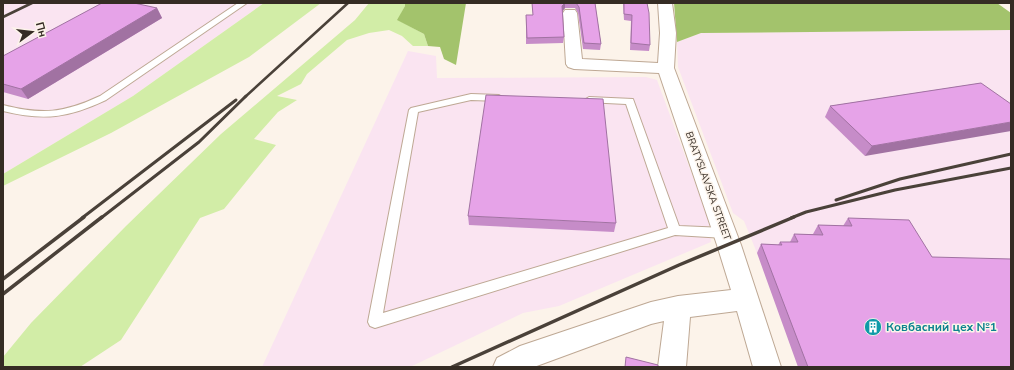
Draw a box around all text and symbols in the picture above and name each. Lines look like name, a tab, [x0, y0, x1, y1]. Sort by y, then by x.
north arrow	[12, 12, 52, 52]
text: Пн	[32, 20, 50, 39]
street label: BRATYSLAVSKA STREET	[682, 130, 734, 242]
building icon: Ковбасний цех №1	[863, 317, 883, 337]
place label: Ковбасний цех №1	[886, 319, 997, 335]

